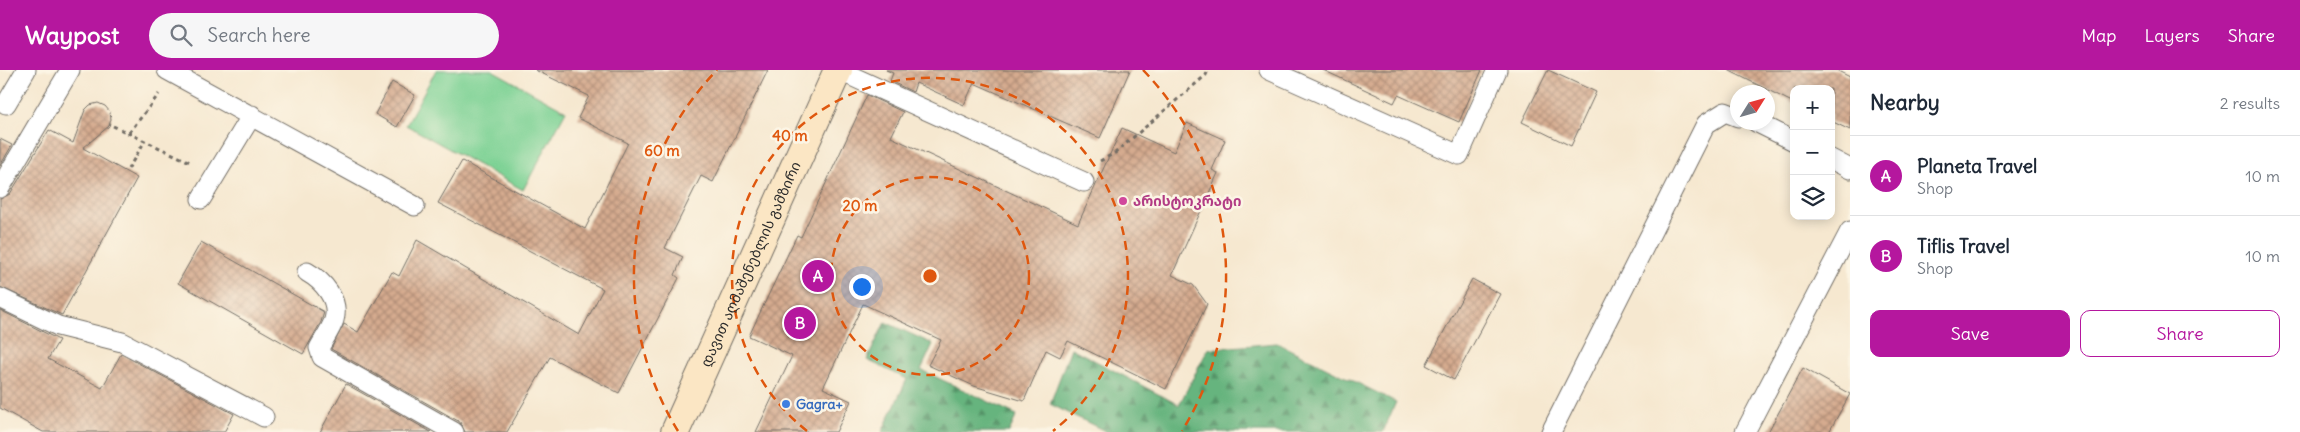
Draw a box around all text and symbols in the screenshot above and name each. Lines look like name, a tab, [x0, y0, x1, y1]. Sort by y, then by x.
search box	[149, 13, 499, 58]
text: Waypost	[25, 20, 119, 50]
icon: search	[167, 21, 195, 49]
text: Search here	[207, 23, 310, 47]
text: Map	[2081, 24, 2116, 47]
text: Layers	[2144, 24, 2200, 47]
text: Share	[2228, 24, 2275, 47]
north arrow	[1730, 85, 1775, 130]
map controls	[1790, 85, 1835, 220]
button: +	[1790, 85, 1835, 130]
text: Nearby	[1870, 89, 1940, 116]
text: 2 results	[2220, 93, 2280, 113]
text: 40 m	[772, 126, 808, 145]
button: −	[1790, 130, 1835, 175]
text: 60 m	[644, 141, 680, 160]
text: Planeta Travel	[1917, 154, 2037, 178]
street label: დავით აღმაშენებლის გამზირი	[696, 159, 805, 370]
text: A	[1881, 166, 1891, 186]
text: 10 m	[2245, 166, 2280, 186]
button: layers	[1790, 175, 1835, 220]
text: Shop	[1917, 178, 1953, 198]
place label: არისტოკრატი	[1133, 192, 1241, 210]
marker: არისტოკრატი	[1117, 195, 1129, 207]
text: 20 m	[843, 196, 877, 215]
text: Tiflis Travel	[1917, 234, 2010, 258]
text: B	[1881, 246, 1891, 266]
text: 10 m	[2245, 246, 2280, 266]
pin: A	[802, 257, 834, 295]
text: Shop	[1917, 258, 1953, 278]
centre of rings	[921, 267, 939, 285]
your location	[849, 274, 875, 300]
pin: B	[784, 304, 816, 342]
button: Save	[1870, 310, 2070, 357]
button: Share	[2080, 310, 2280, 357]
place label: Gagra+	[796, 395, 843, 413]
marker: Gagra+	[780, 398, 792, 410]

